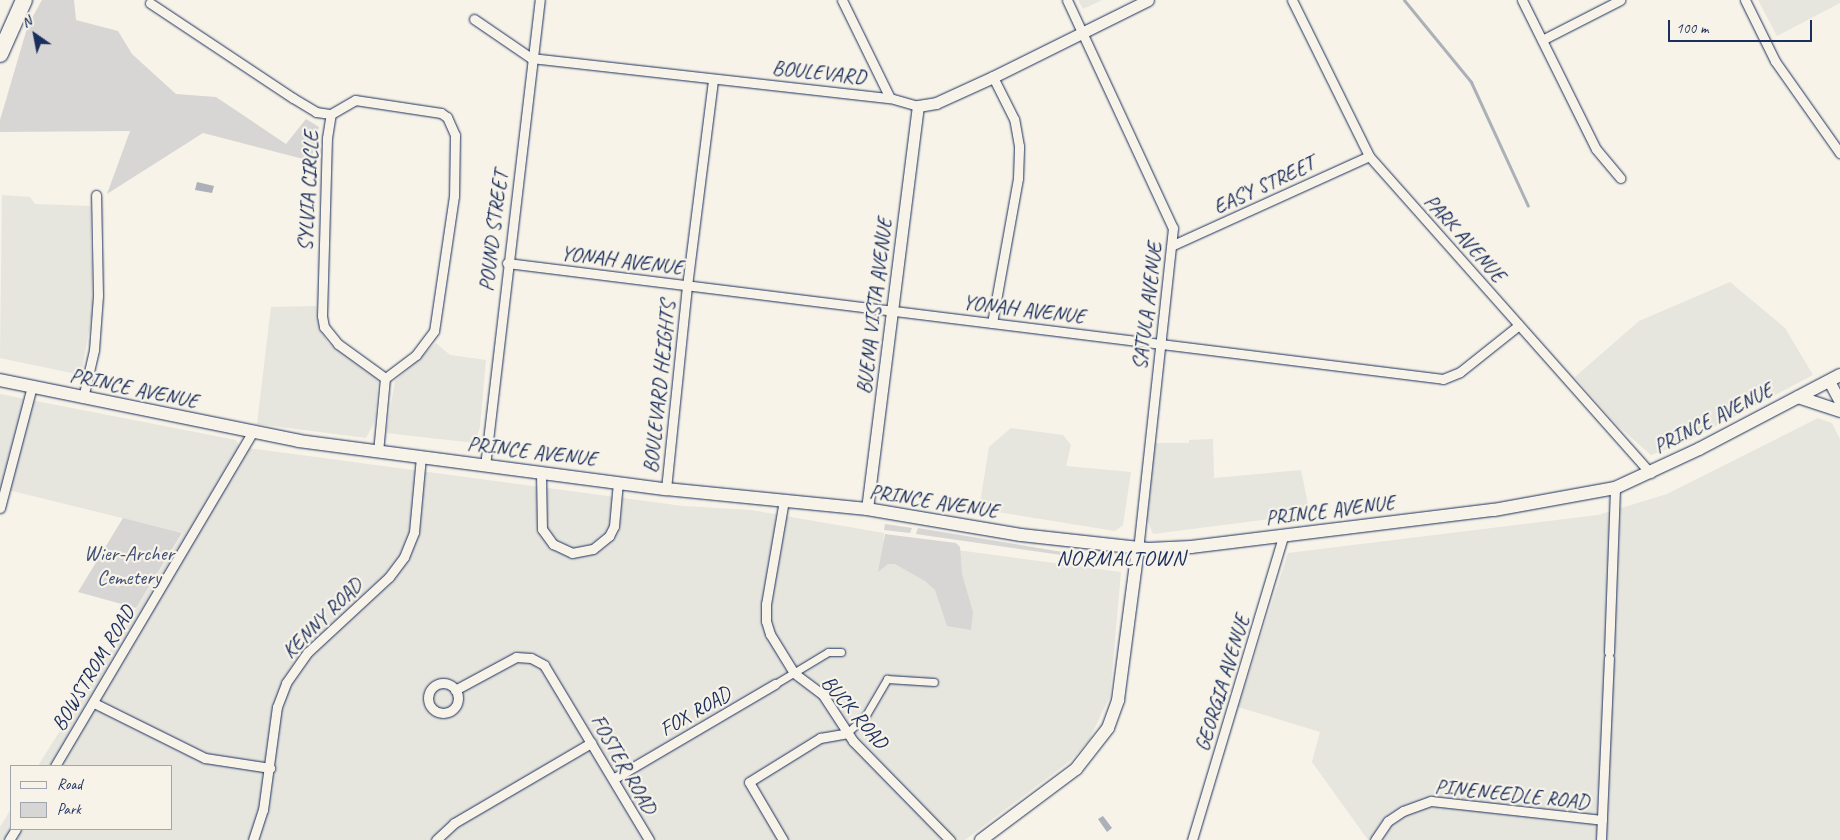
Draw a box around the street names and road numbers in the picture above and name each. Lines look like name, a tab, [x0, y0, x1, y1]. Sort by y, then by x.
street label: BOULEVARD	[771, 55, 867, 89]
street label: SYLVIA CIRCLE	[292, 130, 324, 252]
street label: EASY STREET	[1209, 151, 1319, 219]
street label: POUND STREET	[473, 169, 513, 293]
street label: PARK AVENUE	[1419, 189, 1511, 287]
street label: BUENA VISTA AVENUE	[851, 217, 897, 395]
street label: YONAH AVENUE	[559, 240, 685, 280]
street label: SATULA AVENUE	[1127, 241, 1167, 371]
street label: YONAH AVENUE	[961, 289, 1087, 329]
street label: BOULEVARD HEIGHTS	[637, 300, 681, 474]
street label: PRINCE AVENUE	[68, 362, 200, 414]
street label: PRINCE AVENUE	[1649, 377, 1777, 459]
street label: PRINCE AVENUE	[466, 431, 598, 471]
street label: PRINCE AVENUE	[868, 478, 1000, 524]
street label: PRINCE AVENUE	[1264, 490, 1396, 530]
street label: KENNY ROAD	[276, 572, 368, 664]
street label: BOWSTROM ROAD	[46, 601, 140, 735]
street label: GEORGIA AVENUE	[1189, 612, 1255, 754]
street label: BUCK ROAD	[816, 670, 894, 754]
street label: FOX ROAD	[654, 680, 736, 742]
street label: FOSTER ROAD	[585, 709, 663, 819]
street label: PINENEEDLE ROAD	[1433, 773, 1591, 815]

